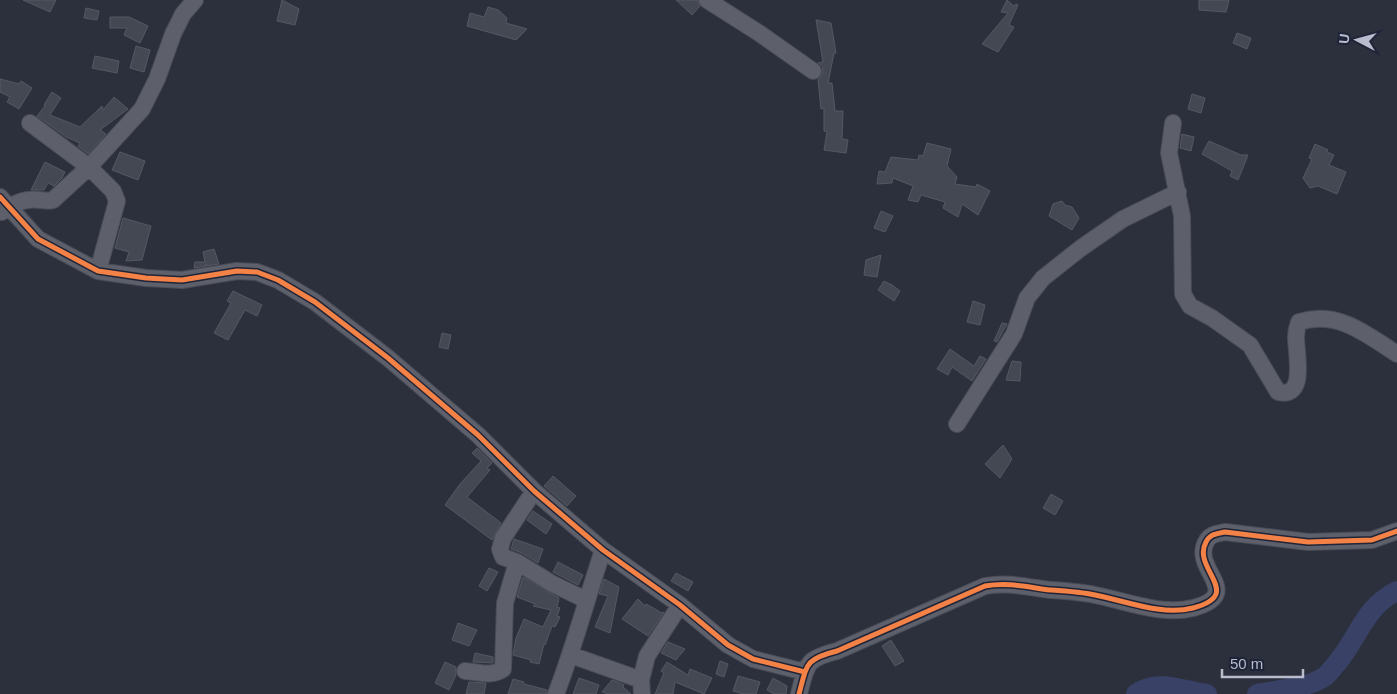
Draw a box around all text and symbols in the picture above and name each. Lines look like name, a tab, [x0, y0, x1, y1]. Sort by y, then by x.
north arrow	[1332, 15, 1382, 65]
text: U	[1336, 33, 1353, 45]
scale bar	[1222, 646, 1303, 678]
text: 50 m	[1230, 655, 1263, 672]

